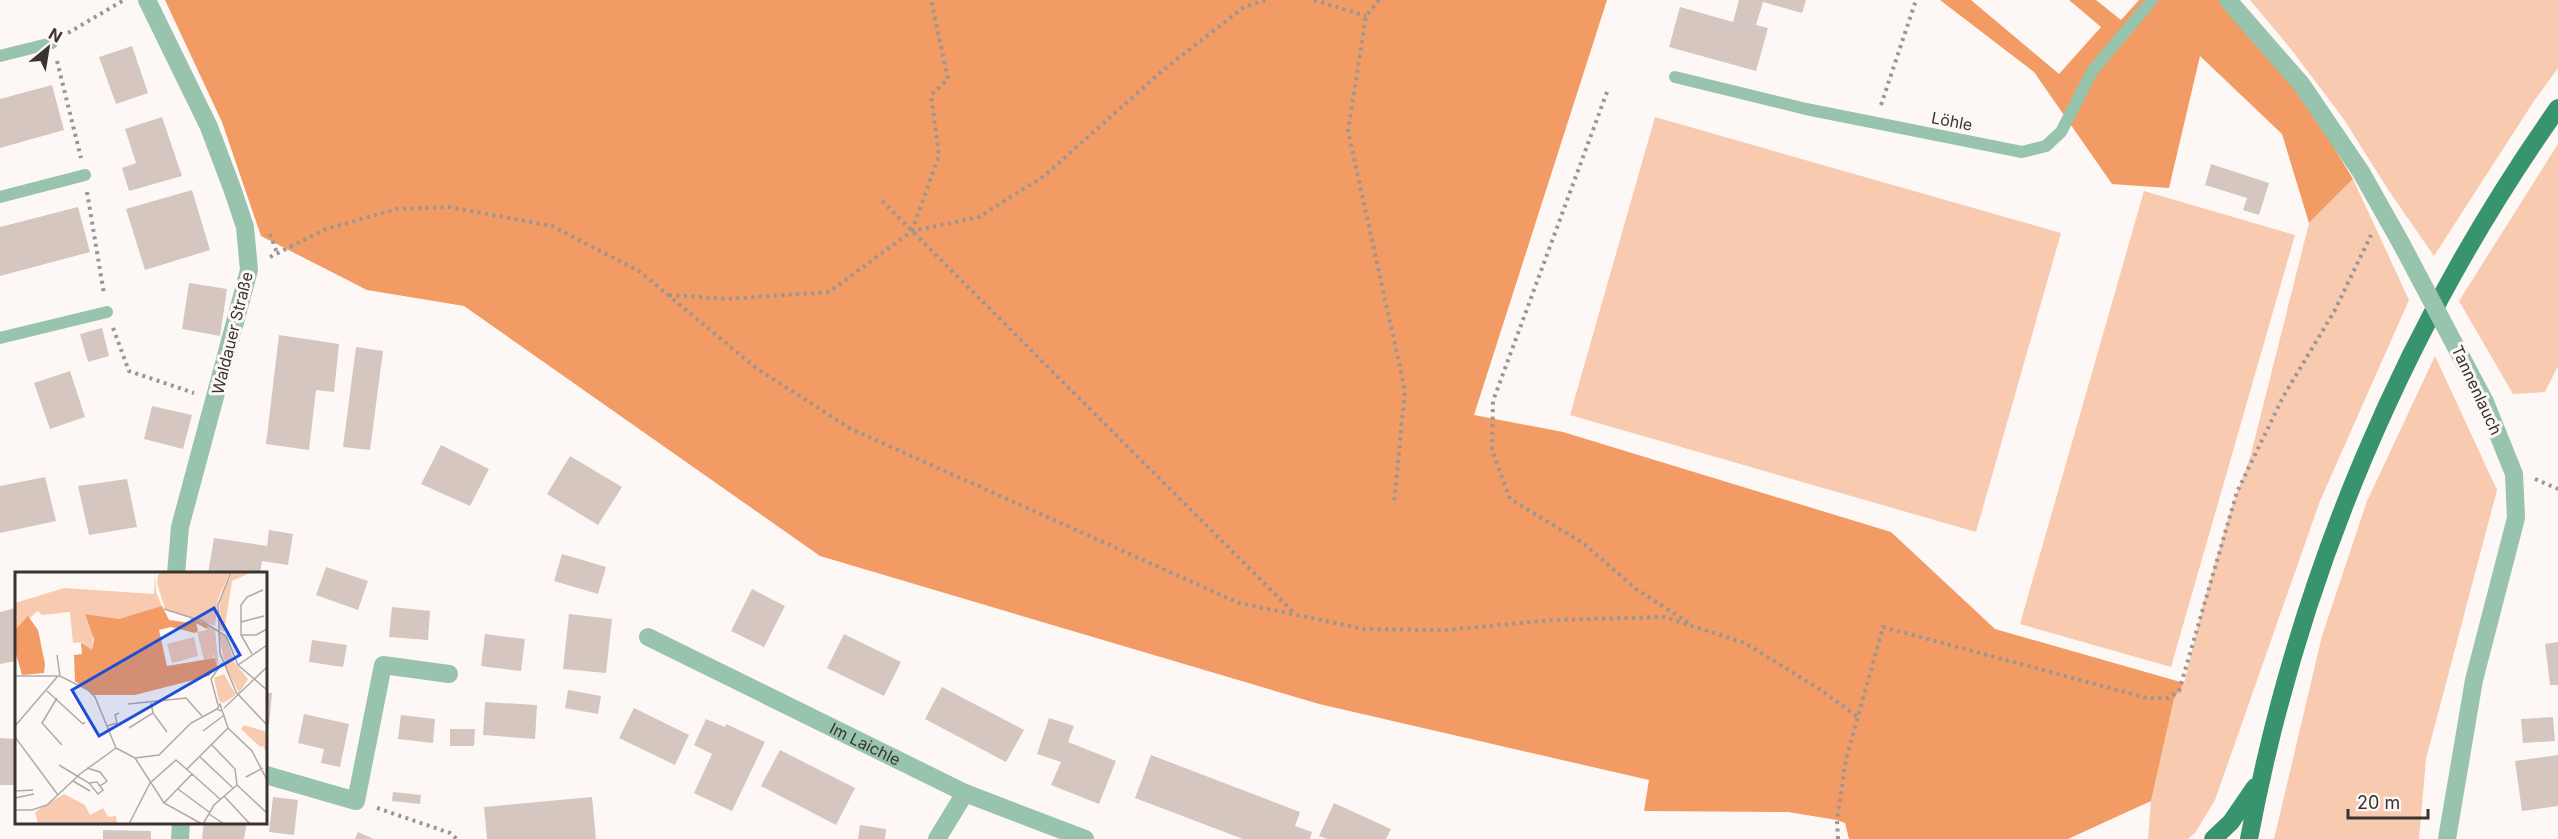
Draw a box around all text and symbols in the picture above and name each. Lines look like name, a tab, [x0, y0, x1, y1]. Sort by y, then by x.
north arrow	[18, 18, 78, 78]
text: N	[45, 23, 66, 47]
street label: Löhle	[1930, 107, 1974, 135]
street label: Waldauer Straße	[207, 270, 257, 396]
street label: Tannenlauch	[2447, 342, 2507, 438]
inset map	[15, 572, 267, 824]
street label: Im Laichle	[826, 718, 904, 770]
scale bar	[2348, 782, 2428, 820]
text: 20 m	[2357, 792, 2400, 813]

